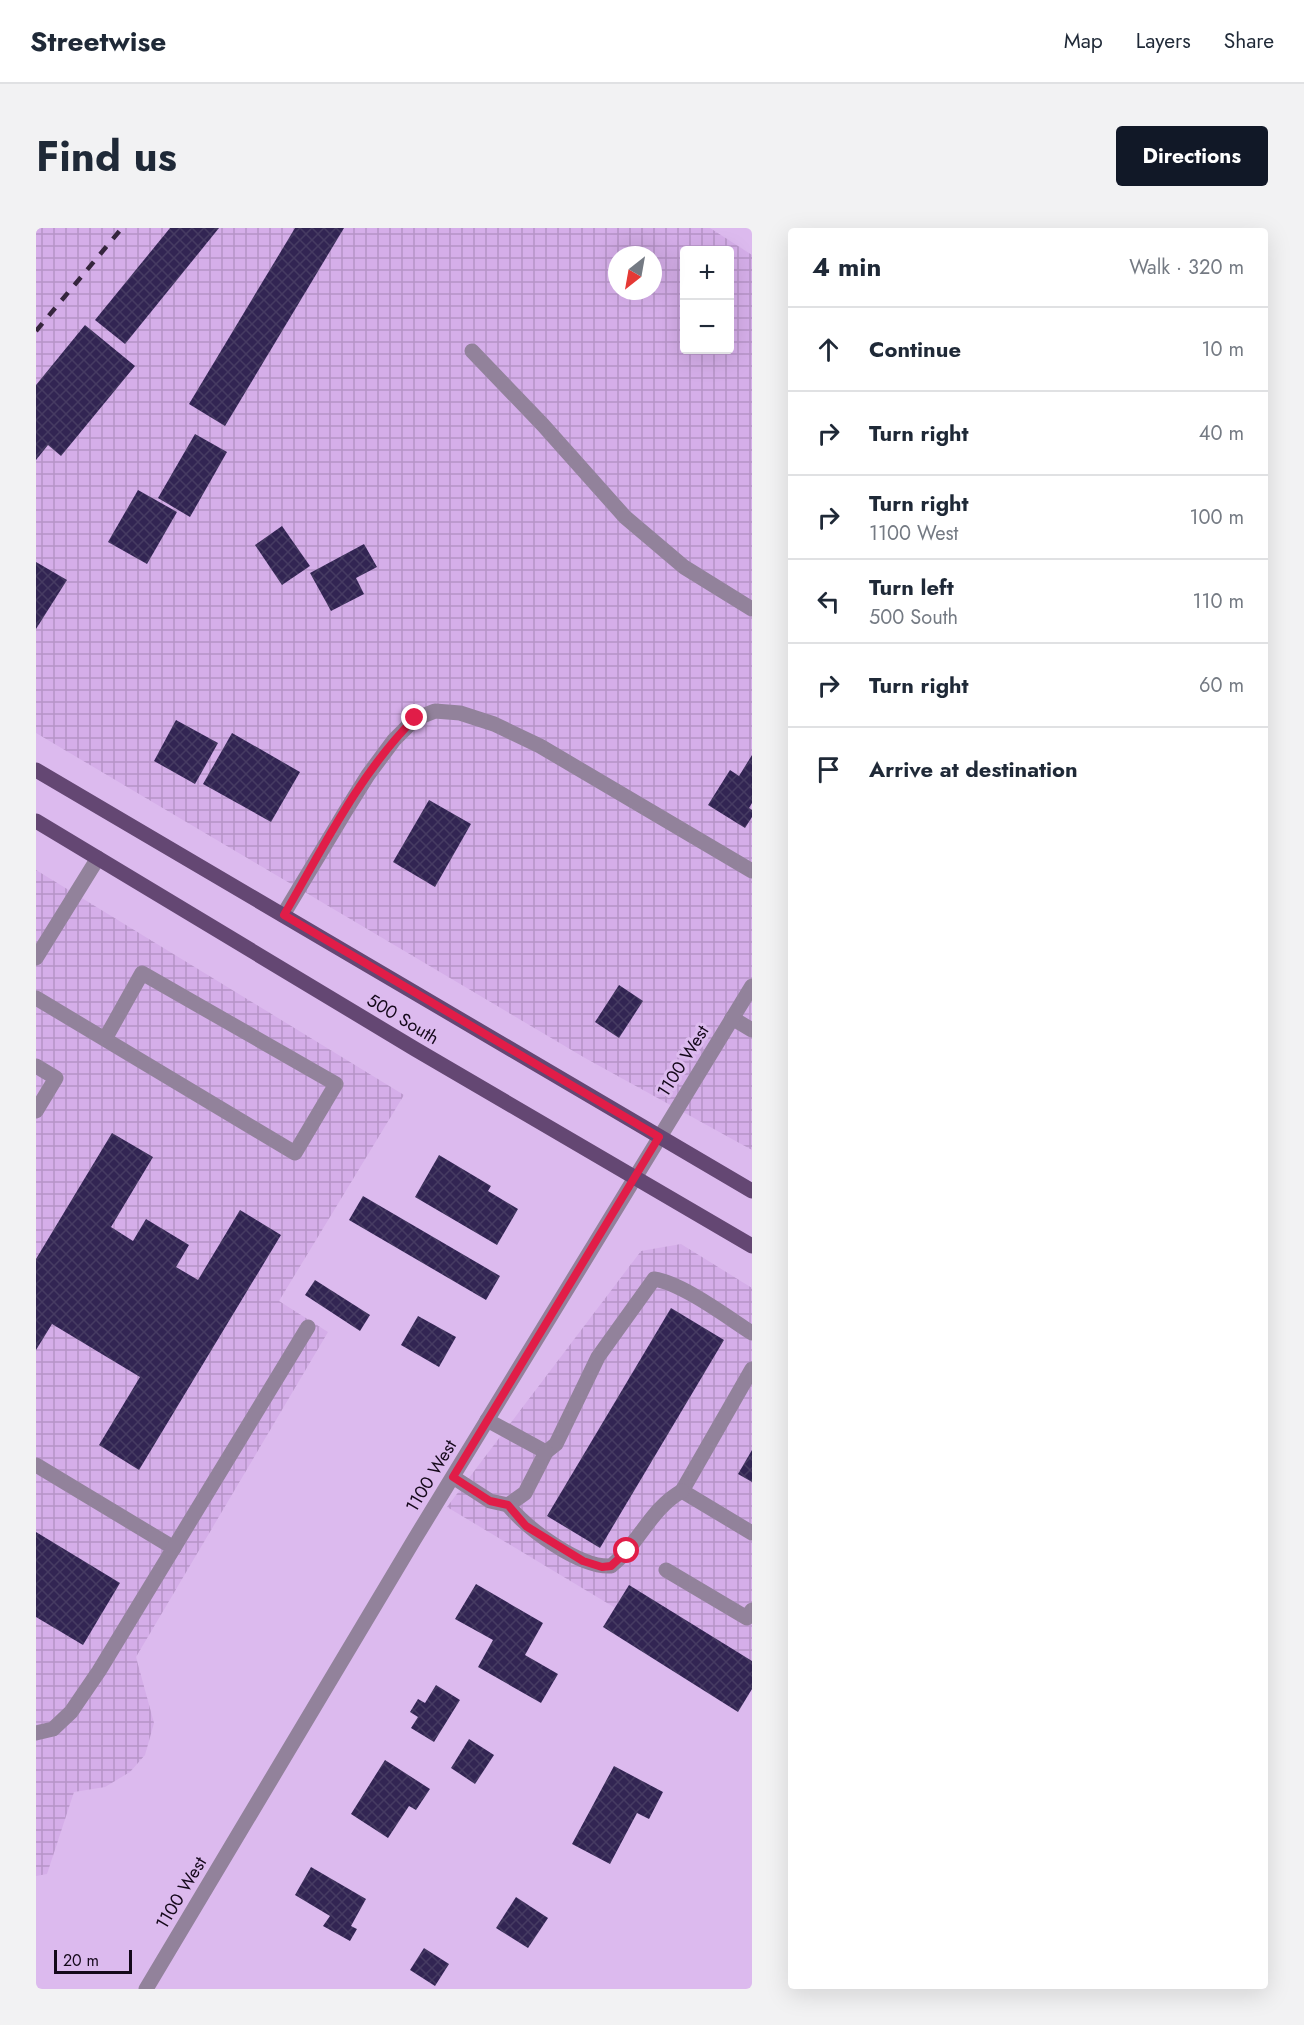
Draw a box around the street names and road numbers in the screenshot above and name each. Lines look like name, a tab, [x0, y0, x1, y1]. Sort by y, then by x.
street label: 500 South	[362, 987, 444, 1051]
street label: 1100 West	[651, 1019, 716, 1102]
street label: 1100 West	[399, 1434, 463, 1517]
street label: 1100 West	[149, 1851, 213, 1934]

